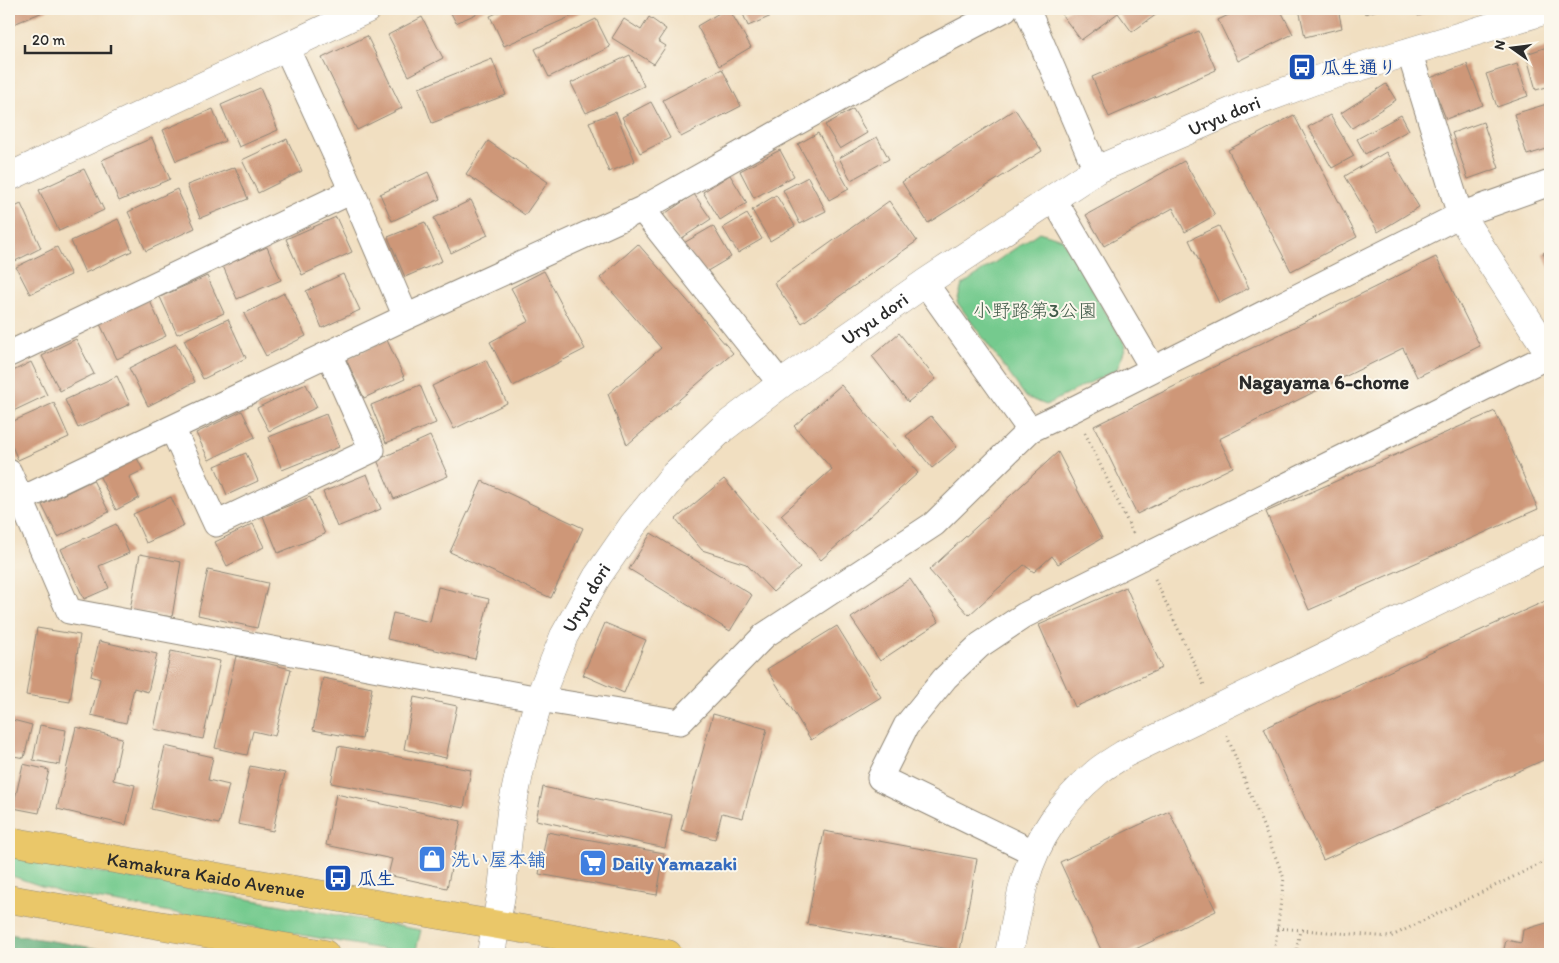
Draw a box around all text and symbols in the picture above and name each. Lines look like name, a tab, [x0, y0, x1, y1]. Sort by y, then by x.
scale bar	[25, 22, 111, 54]
north arrow	[1486, 22, 1536, 72]
text: 20 m	[32, 31, 66, 49]
text: N	[1490, 38, 1509, 52]
bus stop icon: 瓜生通り	[1287, 52, 1317, 82]
place label: 瓜生通り	[1321, 56, 1397, 79]
street label: Uryu dori	[1185, 91, 1263, 141]
street label: Uryu dori	[837, 288, 913, 350]
park label: 小野路第3公園	[973, 299, 1097, 322]
district label: Nagayama 6-chome	[1239, 370, 1410, 395]
street label: Uryu dori	[557, 559, 615, 636]
shop icon: 洗い屋本舗	[417, 844, 447, 874]
street label: Kamakura Kaido Avenue	[105, 847, 307, 904]
place label: 洗い屋本舗	[451, 848, 546, 871]
supermarket icon: Daily Yamazaki	[578, 848, 608, 878]
place label: Daily Yamazaki	[612, 852, 737, 875]
bus stop icon: 瓜生	[323, 863, 353, 893]
place label: 瓜生	[357, 867, 395, 890]

